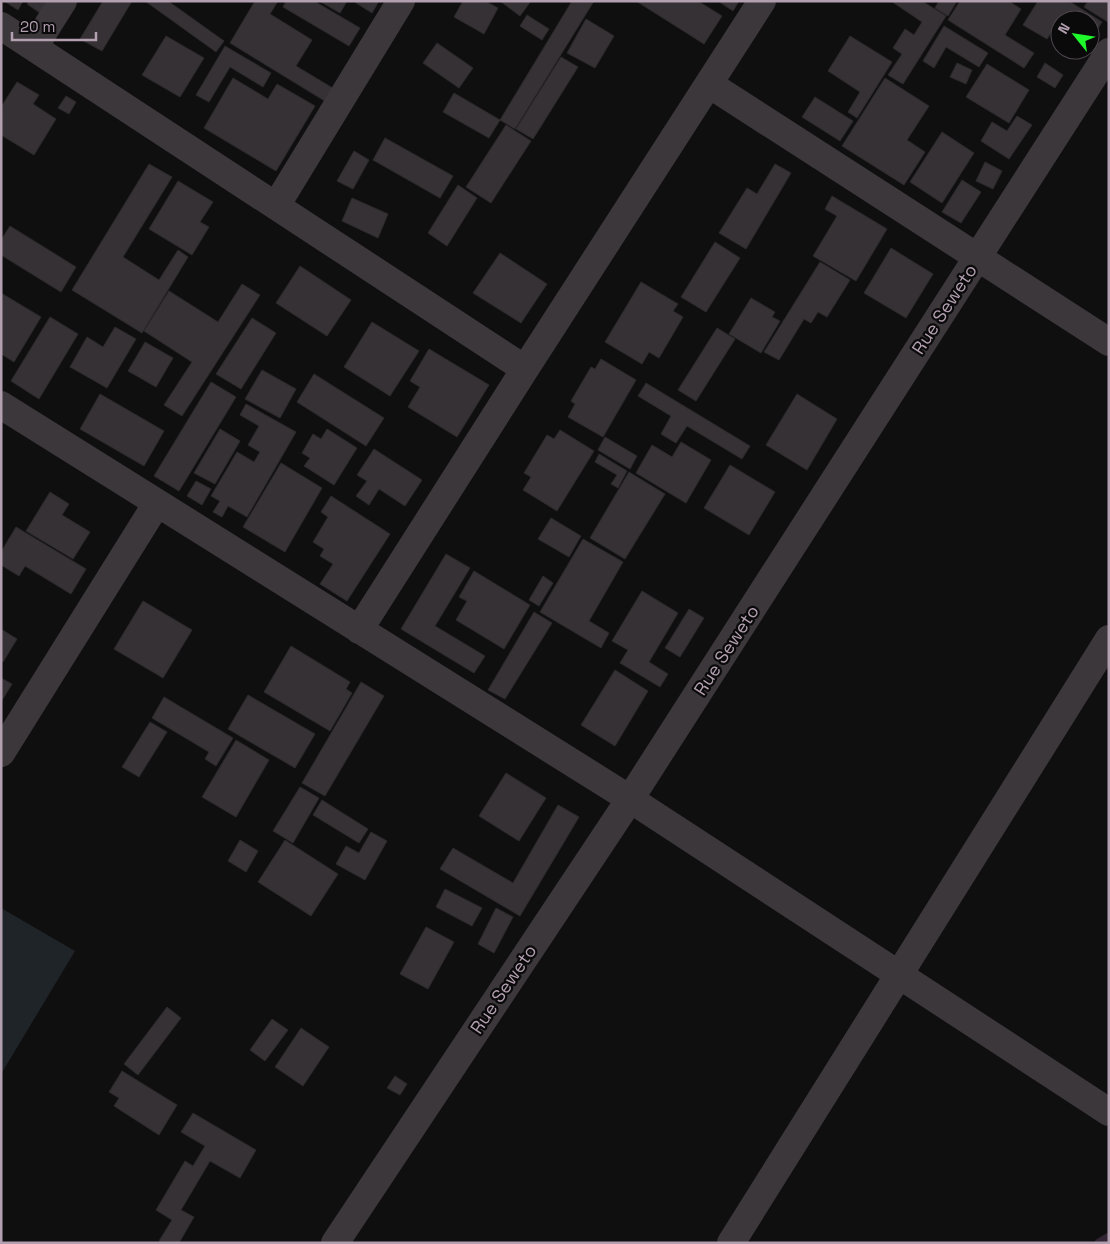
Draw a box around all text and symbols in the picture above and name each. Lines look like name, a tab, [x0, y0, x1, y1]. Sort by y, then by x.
scale bar	[12, 10, 96, 42]
north arrow	[1050, 10, 1100, 60]
text: 20 m	[20, 17, 55, 36]
text: N	[1054, 20, 1074, 37]
street label: Rue Seweto	[906, 260, 982, 358]
street label: Rue Seweto	[688, 601, 764, 699]
street label: Rue Seweto	[465, 940, 541, 1038]

